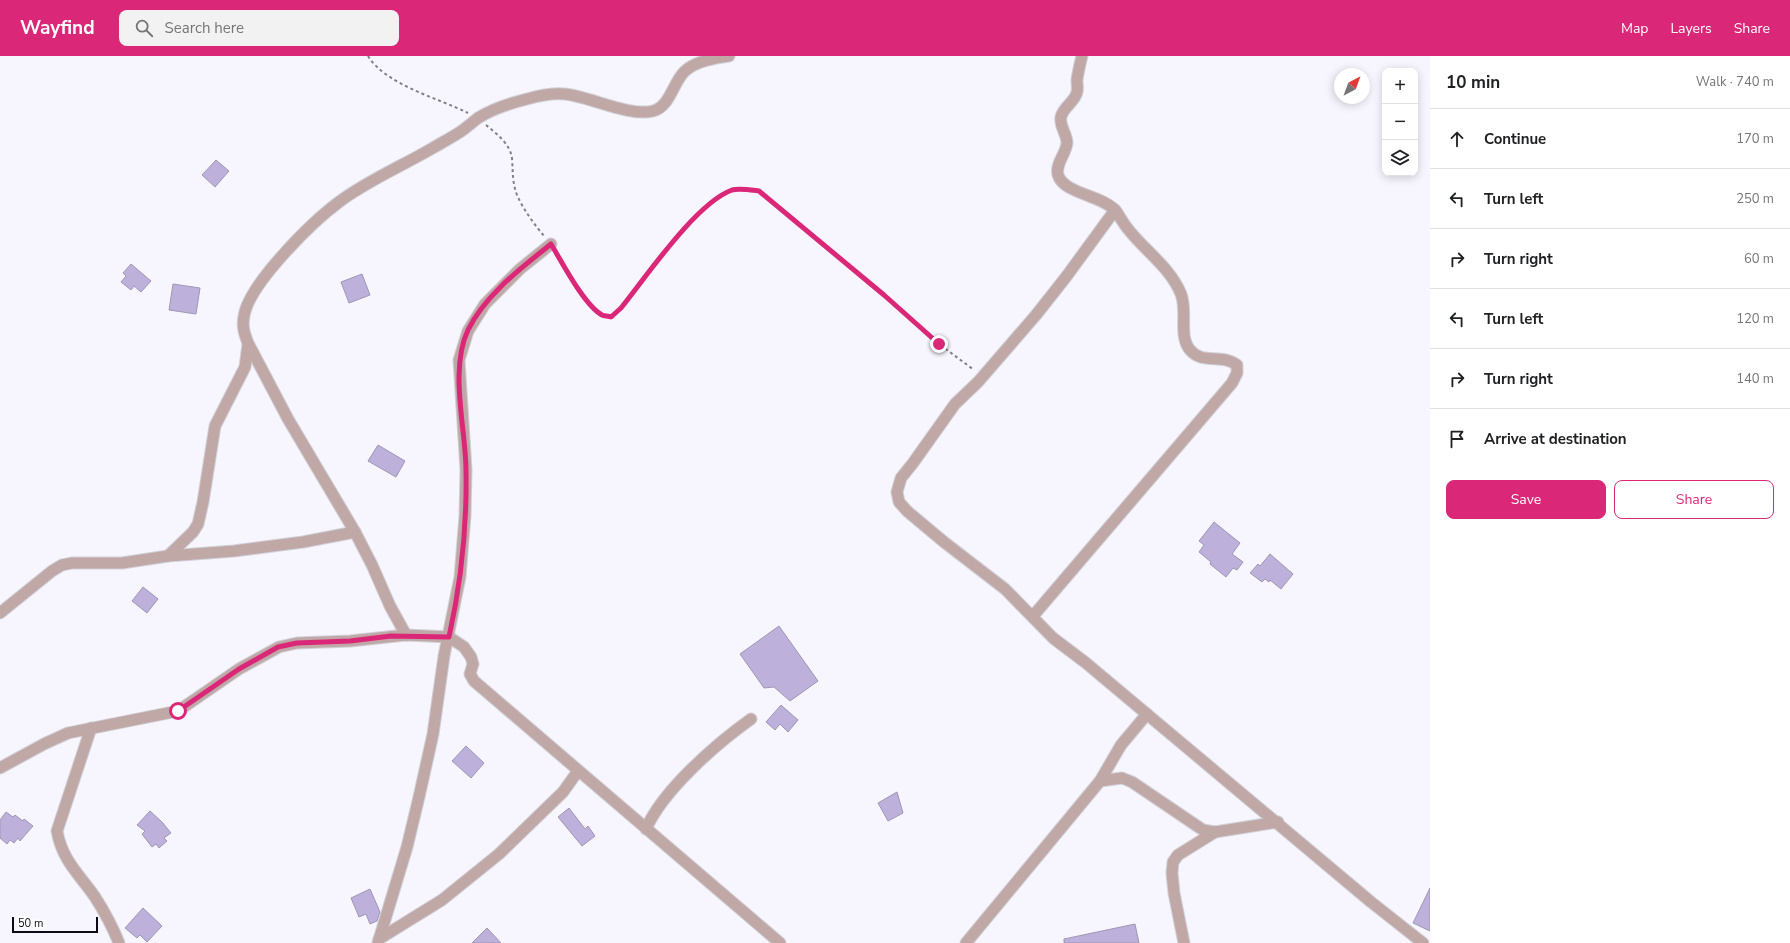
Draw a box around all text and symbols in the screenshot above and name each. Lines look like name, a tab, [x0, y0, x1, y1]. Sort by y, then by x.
search box	[119, 10, 399, 46]
text: Wayfind	[20, 15, 95, 41]
icon: search	[133, 17, 155, 39]
text: Search here	[165, 18, 244, 38]
text: Map	[1621, 19, 1648, 38]
text: Layers	[1670, 19, 1712, 38]
text: Share	[1734, 19, 1770, 38]
north arrow	[1334, 68, 1370, 104]
map controls	[1382, 68, 1418, 176]
button: +	[1382, 68, 1418, 104]
text: 10 min	[1446, 71, 1500, 94]
text: Walk · 740 m	[1696, 73, 1774, 91]
button: −	[1382, 104, 1418, 140]
icon: ahead	[1446, 128, 1468, 150]
text: Continue	[1484, 129, 1546, 149]
text: 170 m	[1736, 130, 1774, 148]
button: layers	[1382, 140, 1418, 176]
icon: left	[1446, 188, 1468, 210]
text: Turn left	[1484, 189, 1543, 209]
text: 250 m	[1736, 190, 1774, 208]
icon: right	[1446, 248, 1468, 270]
text: Turn right	[1484, 249, 1553, 269]
text: 60 m	[1744, 250, 1774, 268]
icon: left	[1446, 308, 1468, 330]
text: Turn left	[1484, 309, 1543, 329]
text: 120 m	[1736, 310, 1774, 328]
route end	[930, 335, 948, 353]
icon: right	[1446, 368, 1468, 390]
text: Turn right	[1484, 369, 1553, 389]
text: 140 m	[1736, 370, 1774, 388]
icon: arrive	[1446, 428, 1468, 450]
text: Arrive at destination	[1484, 429, 1627, 449]
button: Save	[1446, 480, 1606, 519]
button: Share	[1614, 480, 1774, 519]
route start	[169, 702, 187, 720]
scale bar	[12, 915, 98, 934]
text: 50 m	[18, 916, 43, 931]

